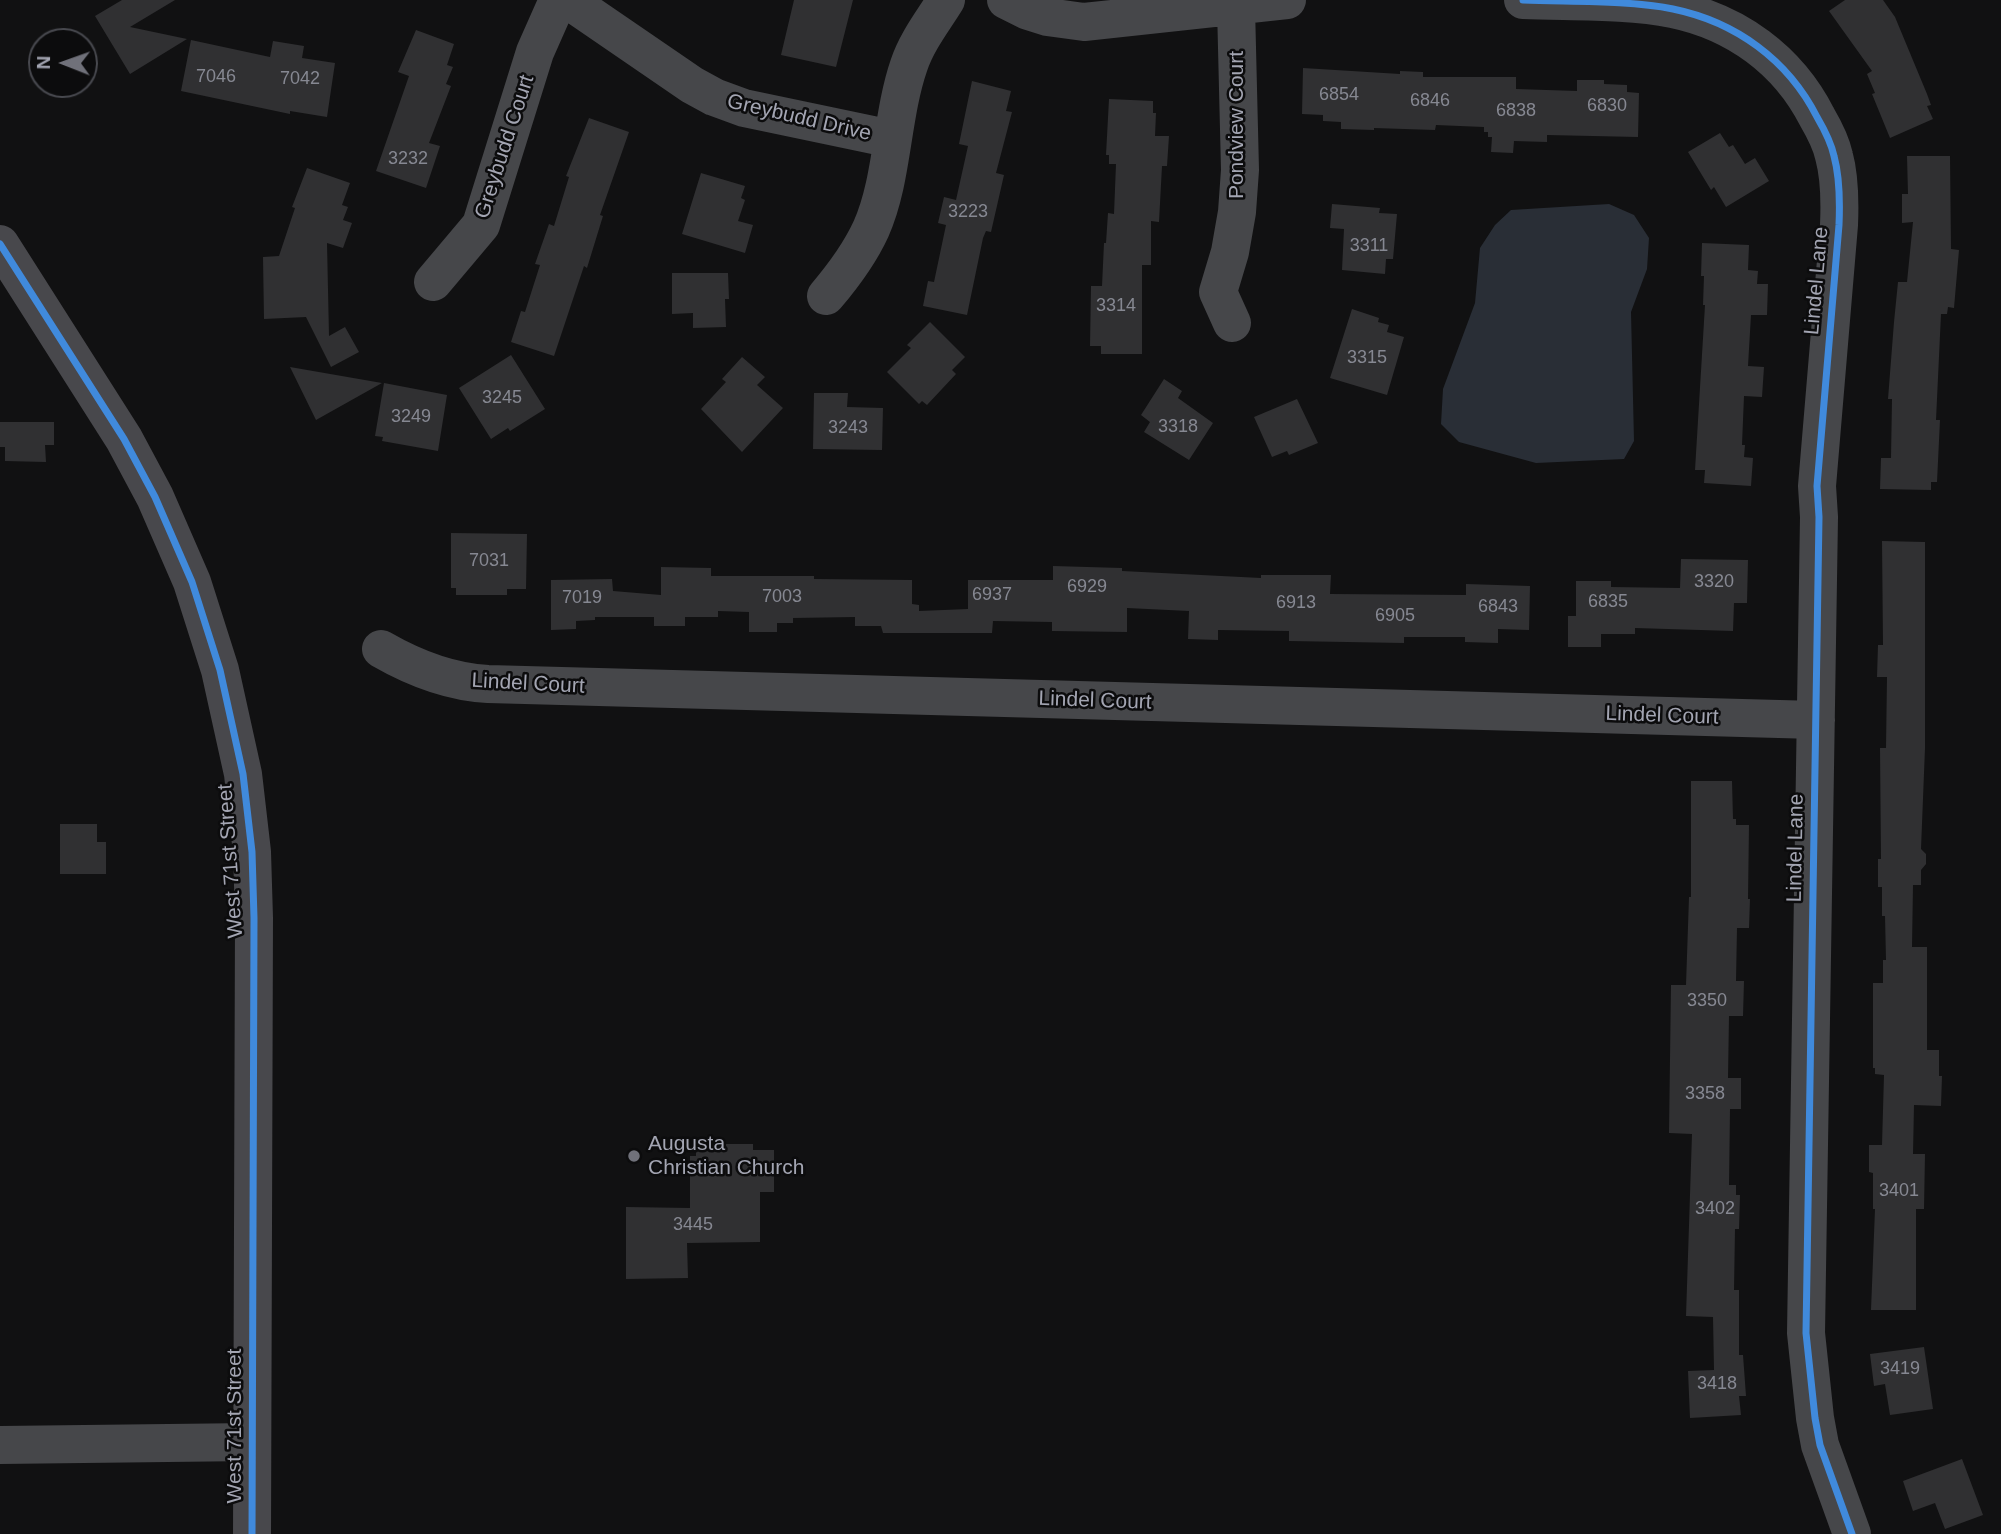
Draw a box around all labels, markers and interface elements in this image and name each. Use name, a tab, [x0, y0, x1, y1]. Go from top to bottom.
north arrow	[28, 28, 98, 98]
street label: Pondview Court	[1224, 51, 1250, 199]
text: N	[33, 56, 54, 70]
house number: 7046	[196, 66, 236, 88]
house number: 7042	[280, 68, 320, 90]
street label: Greybudd Court	[470, 72, 540, 222]
house number: 6854	[1319, 84, 1359, 106]
street label: Greybudd Drive	[725, 89, 873, 147]
house number: 6846	[1410, 90, 1450, 112]
house number: 6830	[1587, 95, 1627, 117]
house number: 6838	[1496, 100, 1536, 122]
house number: 3232	[388, 148, 428, 170]
house number: 3223	[948, 201, 988, 223]
street label: Lindel Lane	[1800, 226, 1834, 336]
house number: 3311	[1350, 235, 1388, 257]
house number: 3314	[1096, 295, 1136, 317]
house number: 3315	[1347, 347, 1387, 369]
house number: 3245	[482, 387, 522, 409]
house number: 3249	[391, 406, 431, 428]
house number: 3318	[1158, 416, 1198, 438]
house number: 3243	[828, 417, 868, 439]
house number: 7031	[469, 550, 509, 572]
house number: 3320	[1694, 571, 1734, 593]
house number: 6929	[1067, 576, 1107, 598]
house number: 6937	[972, 584, 1012, 606]
house number: 7003	[762, 586, 802, 608]
house number: 7019	[562, 587, 602, 609]
house number: 6835	[1588, 591, 1628, 613]
house number: 6913	[1276, 592, 1316, 614]
house number: 6843	[1478, 596, 1518, 618]
house number: 6905	[1375, 605, 1415, 627]
street label: Lindel Court	[471, 668, 585, 700]
street label: Lindel Court	[1038, 686, 1152, 716]
street label: Lindel Court	[1605, 701, 1719, 731]
street label: West 71st Street	[213, 783, 249, 939]
street label: Lindel Lane	[1782, 793, 1810, 903]
house number: 3350	[1687, 990, 1727, 1012]
house number: 3358	[1685, 1083, 1725, 1105]
place label: Augusta Christian Church	[648, 1131, 804, 1181]
marker: Augusta Christian Church	[626, 1148, 642, 1164]
house number: 3401	[1879, 1180, 1919, 1202]
house number: 3402	[1695, 1198, 1735, 1220]
house number: 3445	[673, 1214, 713, 1236]
street label: West 71st Street	[222, 1349, 248, 1503]
house number: 3419	[1880, 1358, 1920, 1380]
house number: 3418	[1697, 1373, 1737, 1395]

